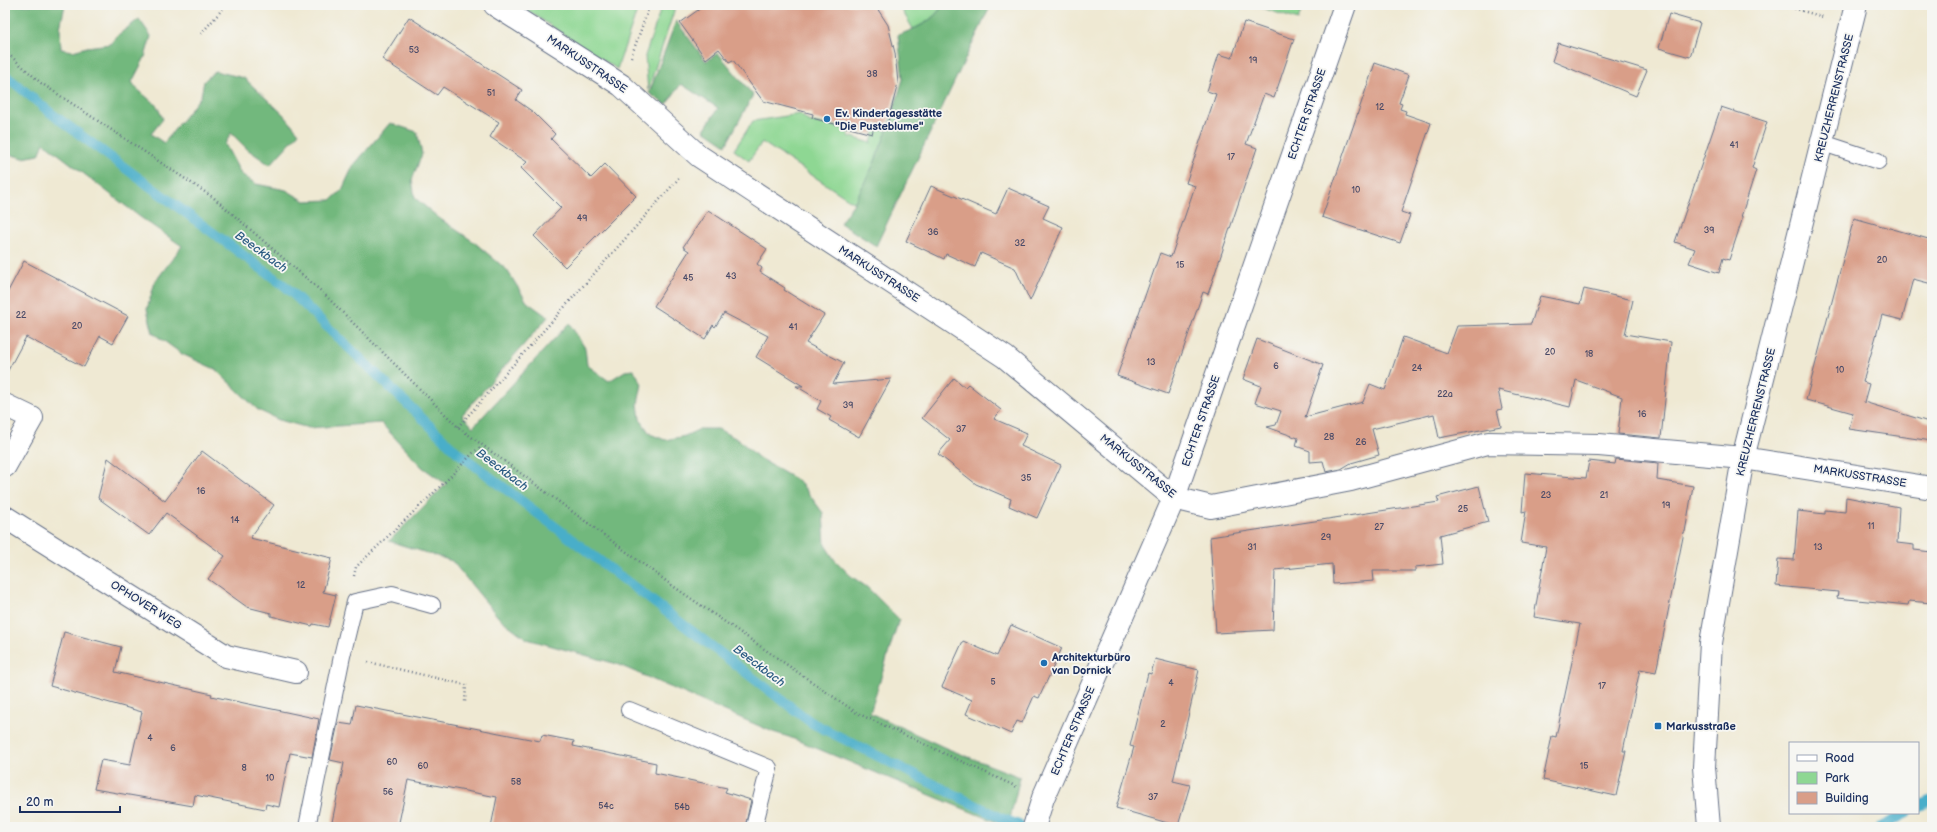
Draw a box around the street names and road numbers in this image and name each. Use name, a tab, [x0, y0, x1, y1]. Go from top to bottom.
street label: MARKUSSTRASSE	[544, 32, 630, 96]
street label: KREUZHERRENSTRASSE	[1812, 33, 1856, 163]
street label: ECHTER STRASSE	[1285, 67, 1329, 161]
street label: MARKUSSTRASSE	[836, 243, 922, 305]
street label: KREUZHERRENSTRASSE	[1734, 347, 1778, 477]
street label: ECHTER STRASSE	[1179, 374, 1223, 468]
street label: MARKUSSTRASSE	[1097, 431, 1179, 501]
street label: MARKUSSTRASSE	[1813, 462, 1907, 490]
street label: OPHOVER WEG	[108, 578, 184, 632]
street label: ECHTER STRASSE	[1048, 684, 1098, 778]

